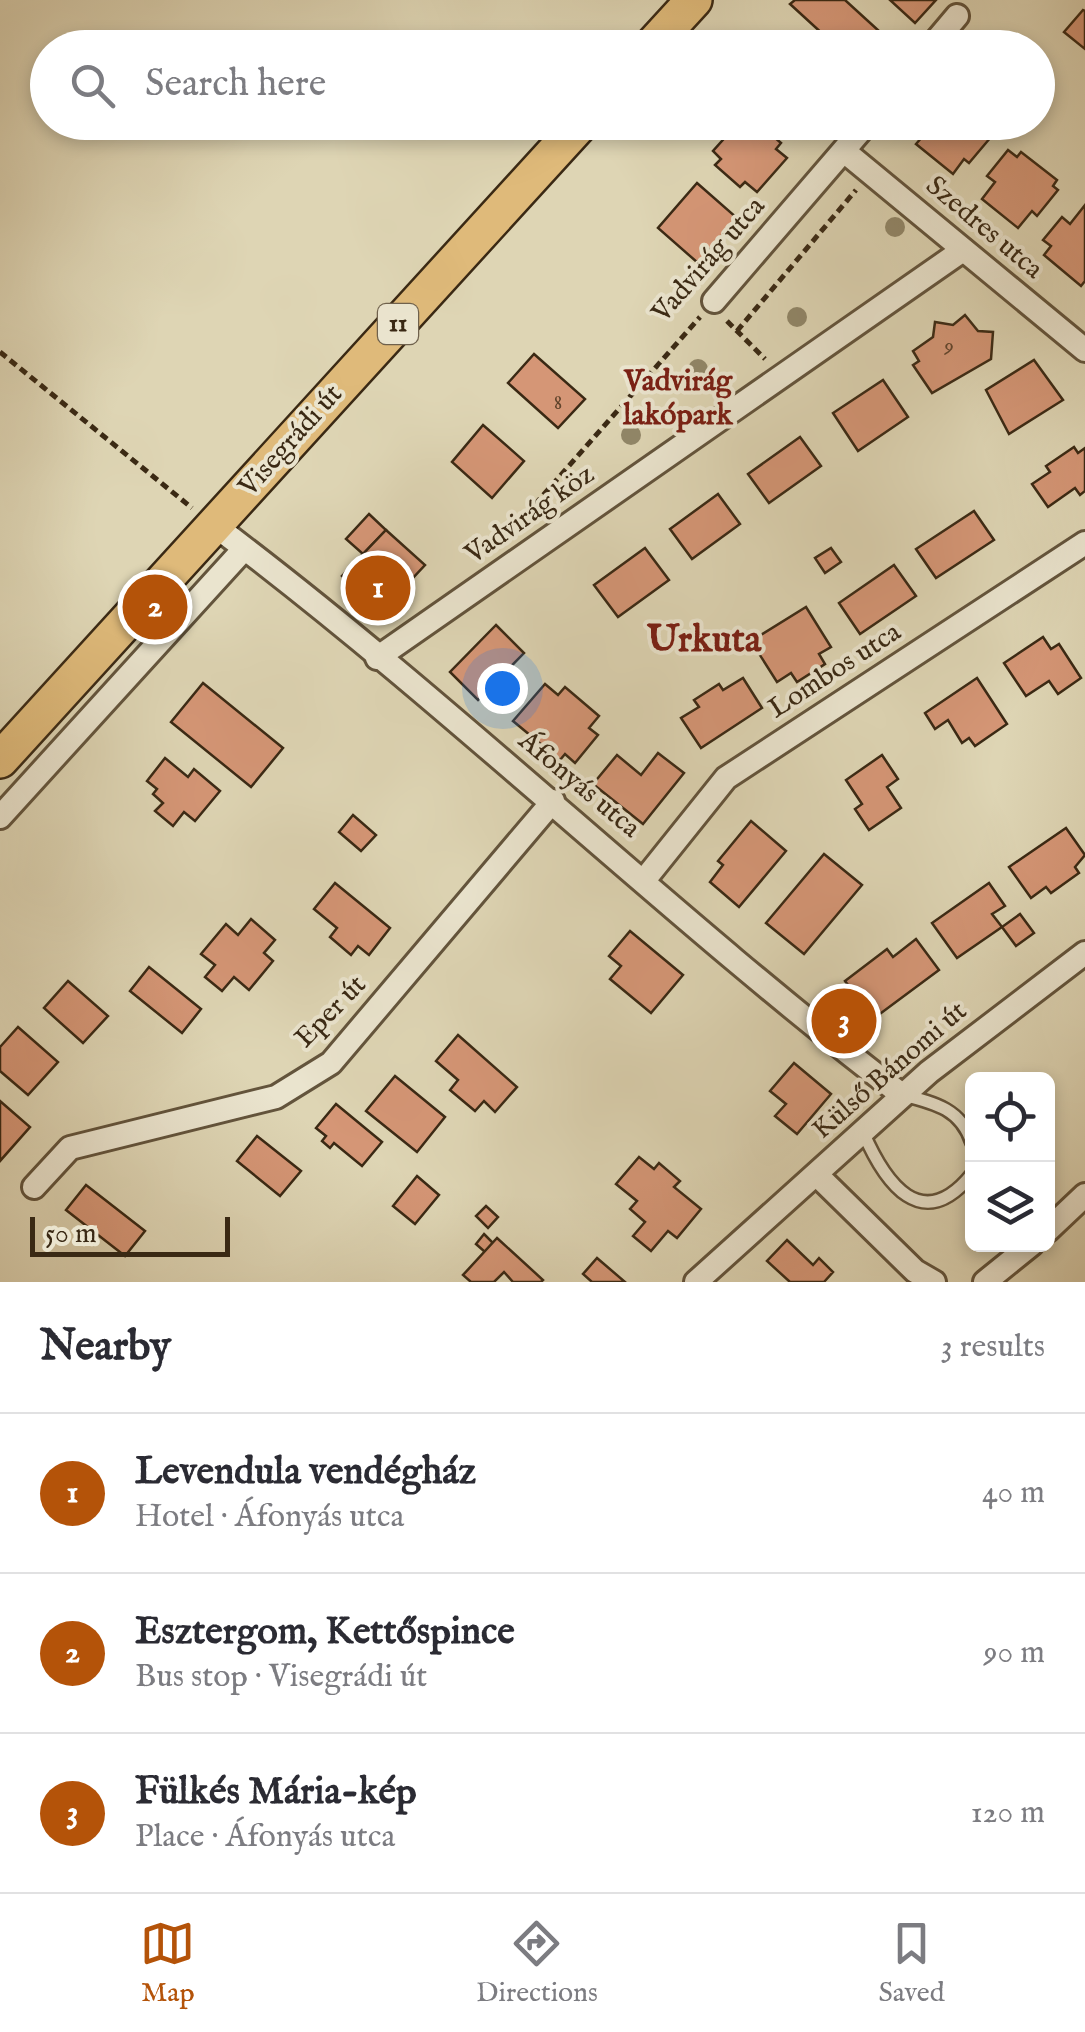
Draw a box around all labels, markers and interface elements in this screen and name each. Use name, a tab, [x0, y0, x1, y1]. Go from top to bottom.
search box	[30, 30, 1055, 140]
icon: search	[65, 58, 120, 113]
text: Search here	[145, 61, 326, 109]
street label: Szedres utca	[918, 169, 1050, 288]
street label: Vadvirág utca	[644, 189, 774, 331]
road number: 11	[378, 304, 418, 344]
house number: 9	[943, 332, 954, 360]
district label: Vadvirág lakópark	[622, 363, 734, 435]
street label: Visegrádi út	[231, 377, 351, 505]
house number: 8	[554, 389, 562, 417]
street label: Vadvirág köz	[458, 458, 601, 573]
pin: 1	[346, 550, 410, 626]
pin: 2	[122, 570, 188, 644]
street label: Lombos utca	[762, 615, 909, 727]
district label: Urkuta	[647, 617, 762, 665]
your location	[477, 663, 528, 714]
street label: Áfonyás utca	[510, 722, 648, 847]
street label: Eper út	[288, 968, 374, 1056]
pin: 3	[812, 984, 876, 1058]
street label: Külső Bánomi út	[806, 994, 975, 1148]
map controls	[965, 1072, 1055, 1252]
button: locate	[965, 1072, 1055, 1162]
button: layers	[965, 1162, 1055, 1252]
scale bar	[30, 1212, 230, 1256]
text: 50 m	[45, 1217, 97, 1252]
text: Nearby	[40, 1321, 171, 1374]
text: 3 results	[941, 1327, 1045, 1368]
text: Levendula vendégház	[135, 1449, 476, 1497]
text: 1	[67, 1473, 78, 1514]
text: 40 m	[982, 1473, 1045, 1514]
text: Hotel · Áfonyás utca	[135, 1497, 404, 1538]
text: Esztergom, Kettőspince	[135, 1609, 515, 1657]
text: 2	[65, 1633, 80, 1674]
text: 90 m	[984, 1633, 1045, 1674]
text: Bus stop · Visegrádi út	[135, 1657, 427, 1698]
text: Fülkés Mária-kép	[135, 1769, 417, 1817]
text: 3	[67, 1793, 78, 1834]
text: 120 m	[971, 1793, 1045, 1834]
text: Place · Áfonyás utca	[135, 1817, 395, 1858]
tab: Map	[140, 1916, 195, 2011]
tab: Directions	[476, 1916, 598, 2011]
tab: Saved	[878, 1916, 945, 2011]

